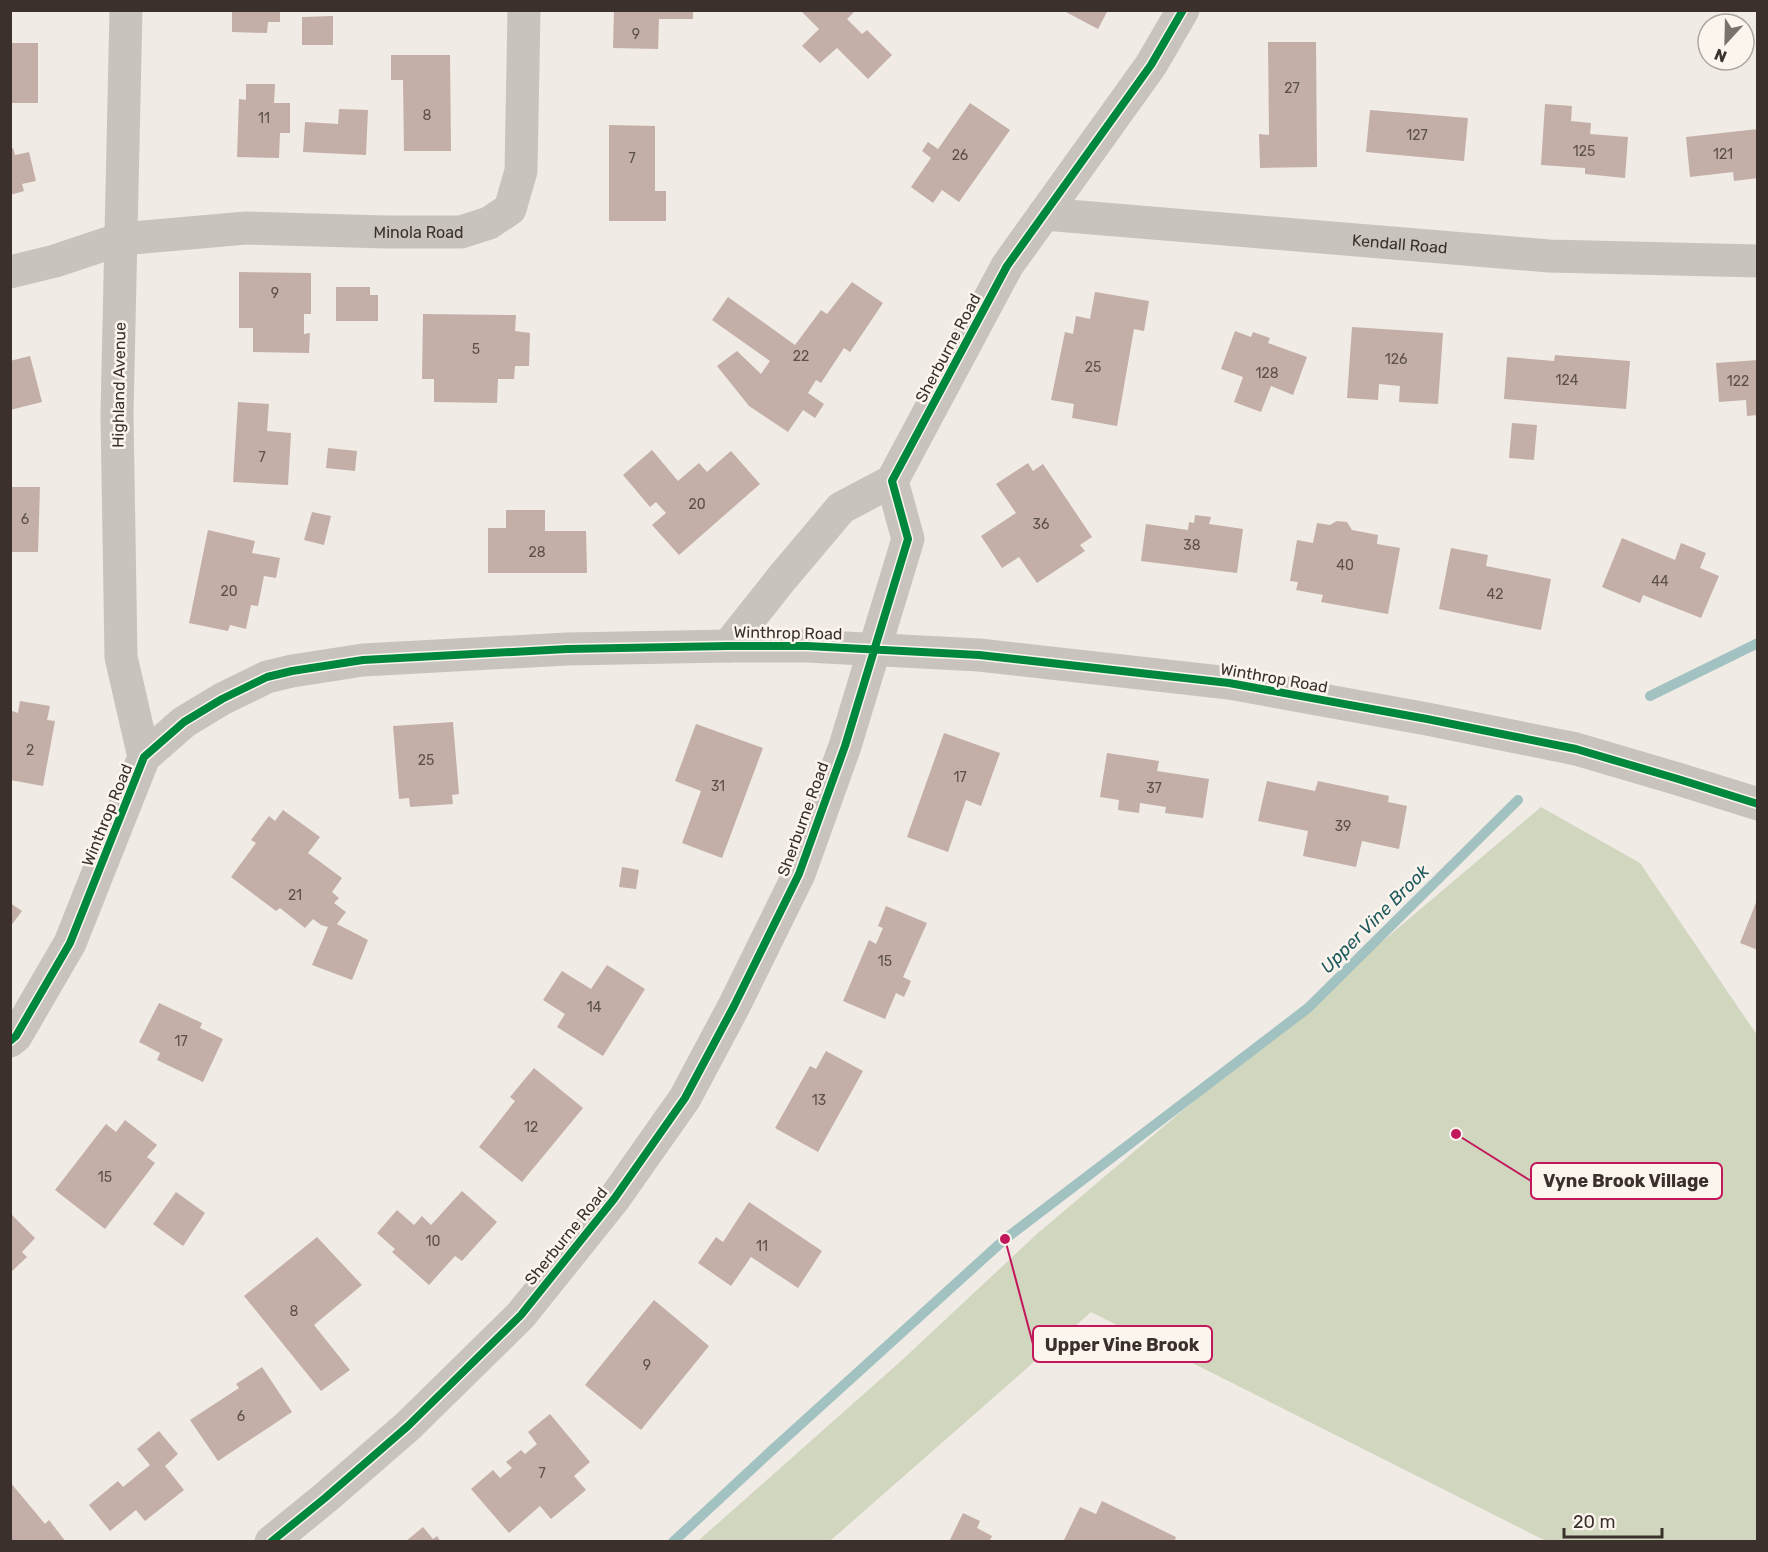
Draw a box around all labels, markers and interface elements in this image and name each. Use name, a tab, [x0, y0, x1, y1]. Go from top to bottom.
north arrow	[1696, 12, 1756, 72]
house number: 9	[632, 26, 640, 43]
text: N	[1712, 44, 1729, 66]
house number: 27	[1284, 80, 1300, 97]
house number: 8	[423, 107, 432, 124]
house number: 11	[258, 110, 270, 127]
house number: 127	[1406, 127, 1428, 144]
house number: 125	[1573, 143, 1595, 160]
house number: 121	[1713, 146, 1733, 163]
house number: 26	[952, 147, 968, 164]
house number: 7	[628, 150, 636, 167]
street label: Minola Road	[373, 222, 464, 242]
street label: Kendall Road	[1351, 230, 1448, 257]
house number: 9	[271, 285, 279, 302]
street label: Sherburne Road	[911, 290, 985, 406]
street label: Highland Avenue	[108, 322, 130, 448]
house number: 5	[472, 341, 480, 358]
house number: 22	[793, 348, 809, 365]
house number: 126	[1385, 351, 1407, 368]
house number: 25	[1085, 359, 1101, 376]
house number: 128	[1255, 365, 1279, 382]
house number: 124	[1556, 372, 1579, 389]
house number: 122	[1727, 373, 1749, 390]
house number: 7	[258, 449, 266, 466]
house number: 20	[688, 496, 706, 513]
house number: 6	[21, 511, 29, 528]
house number: 36	[1033, 516, 1049, 533]
house number: 38	[1183, 537, 1201, 554]
house number: 28	[528, 544, 546, 561]
house number: 40	[1336, 557, 1354, 574]
house number: 44	[1651, 573, 1669, 590]
house number: 20	[220, 583, 238, 600]
house number: 42	[1487, 586, 1503, 603]
street label: Winthrop Road	[733, 623, 843, 643]
street label: Winthrop Road	[1219, 659, 1329, 697]
house number: 2	[26, 742, 34, 759]
house number: 25	[418, 752, 434, 769]
street label: Sherburne Road	[773, 759, 833, 879]
street label: Winthrop Road	[78, 761, 136, 869]
house number: 17	[953, 769, 967, 786]
house number: 31	[711, 778, 725, 795]
house number: 37	[1146, 780, 1162, 797]
house number: 39	[1335, 818, 1351, 835]
water label: Upper Vine Brook	[1316, 860, 1434, 978]
house number: 21	[288, 887, 302, 904]
house number: 15	[878, 953, 892, 970]
house number: 14	[587, 999, 602, 1016]
house number: 17	[174, 1033, 188, 1050]
house number: 13	[812, 1092, 826, 1109]
house number: 12	[524, 1119, 538, 1136]
callout: Vyne Brook Village	[1531, 1163, 1722, 1199]
house number: 15	[98, 1169, 112, 1186]
text: Vyne Brook Village	[1543, 1170, 1709, 1192]
street label: Sherburne Road	[521, 1183, 611, 1289]
house number: 10	[426, 1233, 441, 1250]
house number: 11	[756, 1238, 768, 1255]
house number: 8	[290, 1303, 299, 1320]
callout: Upper Vine Brook	[1033, 1326, 1212, 1362]
text: Upper Vine Brook	[1045, 1334, 1200, 1356]
house number: 9	[643, 1357, 651, 1374]
house number: 6	[237, 1408, 245, 1425]
house number: 7	[538, 1465, 546, 1482]
scale bar	[1564, 1501, 1662, 1539]
text: 20 m	[1573, 1511, 1615, 1533]

